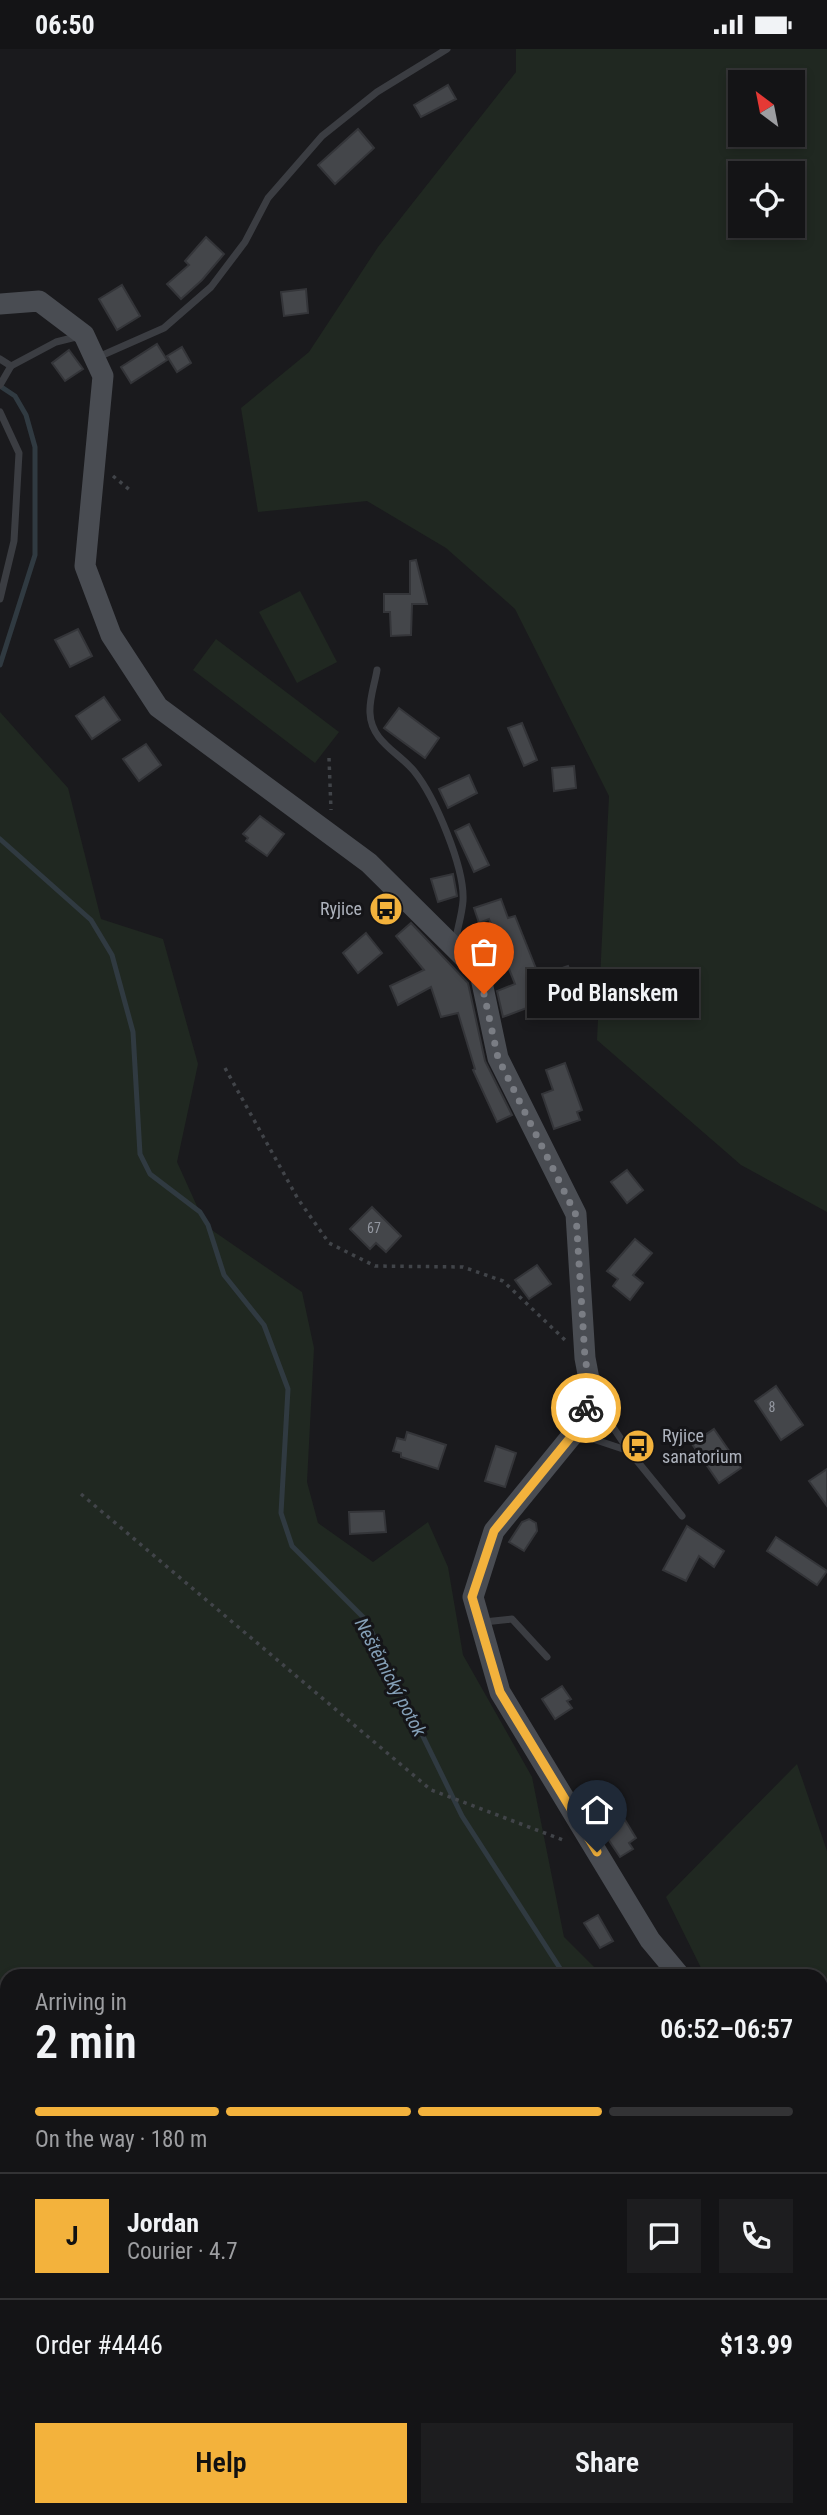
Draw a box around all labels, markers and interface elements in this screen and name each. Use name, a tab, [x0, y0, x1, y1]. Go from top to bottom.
text: 06:50	[35, 10, 95, 40]
north arrow	[728, 70, 805, 147]
map controls	[728, 70, 805, 238]
button: locate	[728, 161, 805, 238]
bus stop icon: Ryjice	[367, 890, 405, 928]
place label: Ryjice	[320, 898, 362, 919]
pin	[454, 922, 514, 994]
icon: bag	[465, 933, 503, 971]
callout: Pod Blanskem	[526, 969, 698, 1019]
text: Pod Blanskem	[548, 980, 678, 1007]
house number: 67	[367, 1220, 381, 1236]
courier	[551, 1373, 621, 1443]
icon: bike	[567, 1389, 605, 1427]
house number: 8	[769, 1399, 776, 1415]
place label: Ryjice sanatorium	[662, 1425, 742, 1467]
bus stop icon: Ryjice sanatorium	[619, 1427, 657, 1465]
water label: Neštěmický potok	[350, 1614, 432, 1741]
pin	[567, 1780, 627, 1852]
icon: home	[578, 1791, 616, 1829]
text: Arriving in	[35, 1989, 127, 2016]
text: 06:52–06:57	[660, 2014, 793, 2044]
text: 2 min	[35, 2015, 137, 2069]
text: On the way · 180 m	[35, 2126, 207, 2153]
button: chat	[627, 2199, 701, 2273]
button: phone	[719, 2199, 793, 2273]
text: Jordan	[127, 2208, 199, 2238]
text: J	[66, 2221, 78, 2251]
text: Courier · 4.7	[127, 2238, 238, 2265]
text: Order #4446	[35, 2330, 163, 2360]
text: $13.99	[720, 2330, 793, 2360]
button: Help	[35, 2423, 407, 2503]
button: Share	[421, 2423, 793, 2503]

